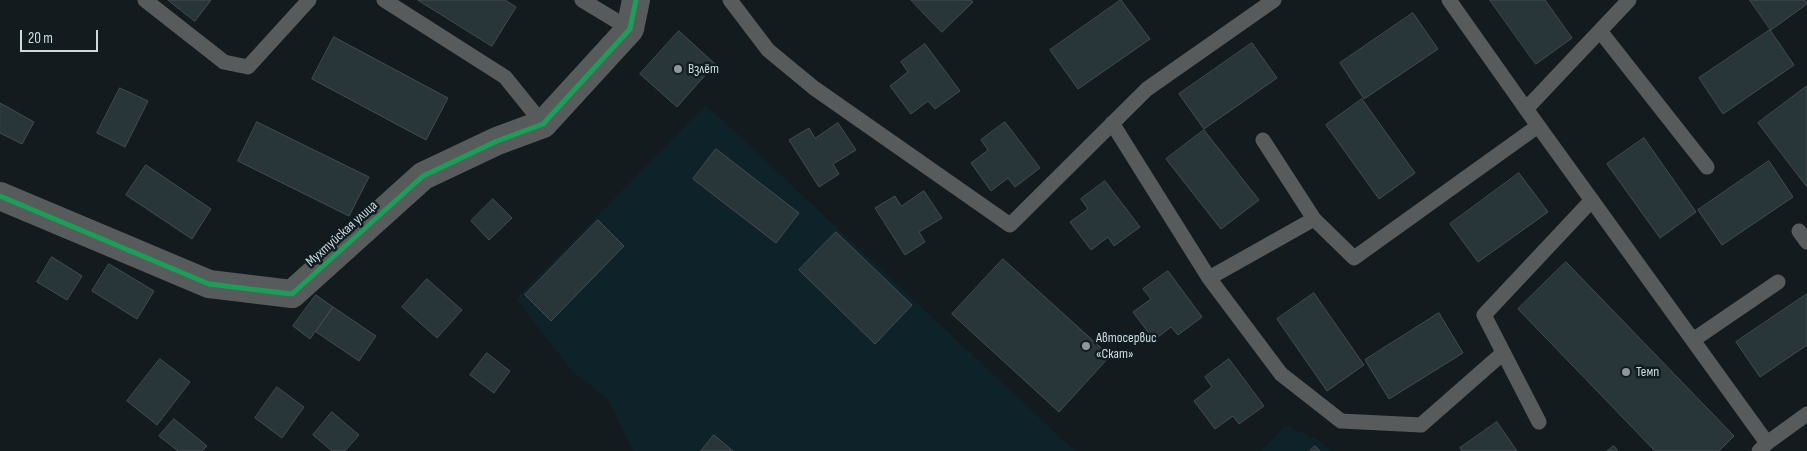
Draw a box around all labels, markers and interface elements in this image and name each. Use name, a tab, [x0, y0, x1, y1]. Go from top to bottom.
scale bar	[22, 20, 100, 52]
text: 20 m	[28, 29, 53, 48]
place label: Взлёт	[688, 61, 719, 77]
marker: Взлёт	[672, 63, 684, 75]
street label: Мухтуйская улица	[303, 197, 381, 271]
place label: Автосервис «Скат»	[1096, 330, 1157, 362]
marker: Автосервис «Скат»	[1080, 340, 1092, 352]
place label: Темп	[1636, 364, 1659, 380]
marker: Темп	[1620, 366, 1632, 378]

